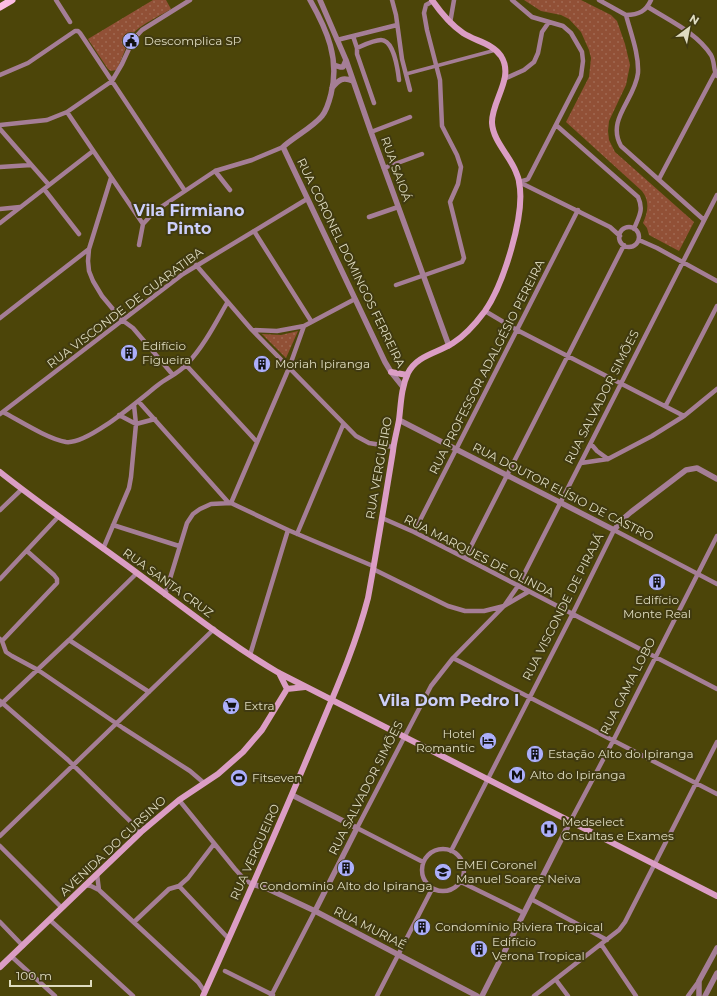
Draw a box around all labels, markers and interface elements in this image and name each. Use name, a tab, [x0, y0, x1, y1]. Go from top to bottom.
north arrow	[669, 8, 709, 48]
text: N	[687, 11, 702, 28]
public building icon: Descomplica SP	[121, 31, 141, 51]
place label: Descomplica SP	[144, 33, 242, 48]
street label: RUA SAIOÁ	[378, 134, 415, 204]
street label: RUA CORONEL DOMINGOS FERREIRA	[294, 156, 409, 370]
district label: Vila Firmiano Pinto	[133, 201, 244, 238]
street label: RUA VISCONDE DE GUARATIBA	[44, 244, 206, 371]
street label: RUA PROFESSOR ADALGÉSIO PEREIRA	[426, 257, 548, 477]
street label: RUA SALVADOR SIMÕES	[561, 327, 642, 466]
place label: Edifício Figueira	[142, 338, 191, 367]
building icon: Edifício Figueira	[119, 343, 139, 363]
building icon: Moriah Ipiranga	[252, 354, 272, 374]
place label: Moriah Ipiranga	[275, 356, 370, 371]
street label: RUA VERGUEIRO	[362, 415, 395, 520]
street label: RUA DOUTOR ELÍSIO DE CASTRO	[470, 439, 656, 544]
street label: RUA MARQUES DE OLINDA	[402, 511, 557, 600]
street label: RUA VISCONDE DE PIRAJÁ	[519, 530, 606, 683]
street label: RUA SANTA CRUZ	[120, 545, 217, 621]
building icon: Edifício Monte Real	[647, 572, 667, 592]
place label: Edifício Monte Real	[623, 592, 691, 621]
street label: RUA GAMA LOBO	[597, 635, 659, 737]
district label: Vila Dom Pedro I	[378, 691, 519, 710]
supermarket icon: Extra	[221, 696, 241, 716]
place label: Extra	[244, 698, 275, 713]
street label: RUA SALVADOR SIMÕES	[325, 718, 406, 857]
place label: Hotel Romantic	[416, 726, 475, 755]
hotel icon: Hotel Romantic	[478, 731, 498, 751]
building icon: Estação Alto do Ipiranga	[525, 744, 545, 764]
place label: Estação Alto do Ipiranga	[548, 746, 694, 761]
metro station icon: Alto do Ipiranga	[507, 765, 527, 785]
place label: Alto do Ipiranga	[530, 767, 626, 782]
sports icon: Fitseven	[229, 768, 249, 788]
place label: Fitseven	[252, 770, 302, 785]
street label: AVENIDA DO CURSINO	[56, 792, 169, 899]
street label: RUA VERGUEIRO	[227, 801, 283, 902]
place label: Medselect Cnsultas e Exames	[562, 814, 674, 843]
hospital icon: Medselect Cnsultas e Exames	[539, 819, 559, 839]
place label: EMEI Coronel Manuel Soares Neiva	[456, 857, 581, 886]
building icon: Condomínio Alto do Ipiranga	[336, 858, 356, 878]
school or university icon: EMEI Coronel Manuel Soares Neiva	[433, 862, 453, 882]
place label: Condomínio Alto do Ipiranga	[259, 878, 433, 893]
street label: RUA MURIAÉ	[331, 903, 409, 952]
building icon: Condomínio Riviera Tropical	[412, 917, 432, 937]
place label: Condomínio Riviera Tropical	[435, 919, 603, 934]
place label: Edifício Verona Tropical	[492, 934, 585, 963]
building icon: Edifício Verona Tropical	[469, 939, 489, 959]
scale bar	[10, 962, 91, 988]
text: 100 m	[16, 968, 52, 983]

